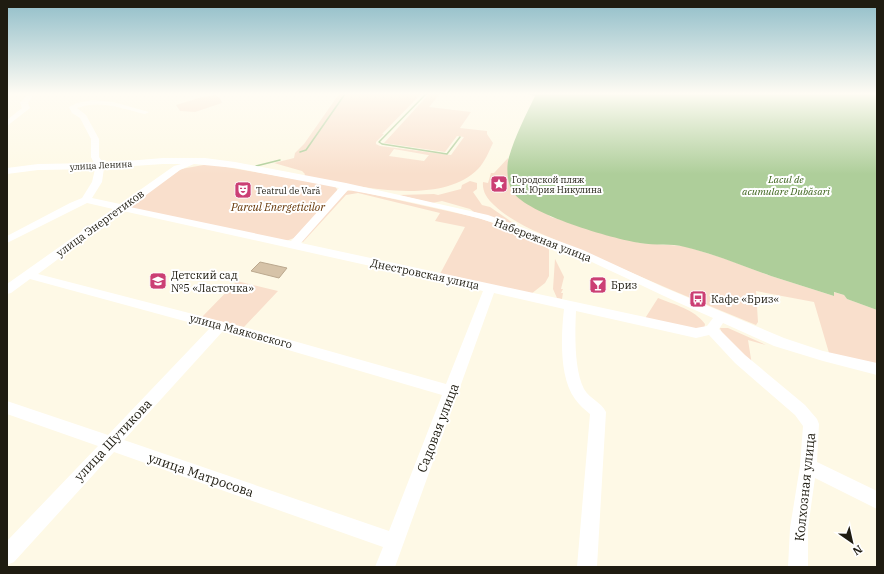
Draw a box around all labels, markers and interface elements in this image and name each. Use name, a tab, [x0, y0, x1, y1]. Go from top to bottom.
street label: улица Ленина	[70, 158, 133, 172]
water label: Lacul de acumulare Dubăsari	[742, 173, 830, 198]
place icon: Городской пляж им. Юрия Никулина	[489, 174, 509, 194]
place label: Городской пляж им. Юрия Никулина	[512, 174, 602, 195]
theatre icon: Teatrul de Vară	[233, 180, 253, 200]
place label: Teatrul de Vară	[256, 185, 321, 196]
street label: улица Энергетиков	[53, 186, 147, 260]
park label: Parcul Energeticilor	[230, 200, 326, 214]
street label: Набережная улица	[492, 215, 594, 265]
street label: Днестровская улица	[369, 256, 481, 292]
place label: Детский сад №5 «Ласточка»	[171, 268, 254, 295]
school or university icon: Детский сад №5 «Ласточка»	[148, 271, 168, 291]
bar icon: Бриз	[588, 275, 608, 295]
place label: Бриз	[611, 278, 637, 292]
bus stop icon: Кафе «Бриз«	[688, 289, 708, 309]
place label: Кафе «Бриз«	[711, 292, 779, 306]
street label: улица Маяковского	[188, 311, 294, 351]
street label: Садовая улица	[413, 381, 463, 475]
street label: улица Шутикова	[71, 395, 155, 485]
street label: Колхозная улица	[791, 432, 819, 542]
street label: улица Матросова	[146, 449, 256, 501]
north arrow	[832, 522, 872, 562]
text: N	[850, 542, 865, 559]

